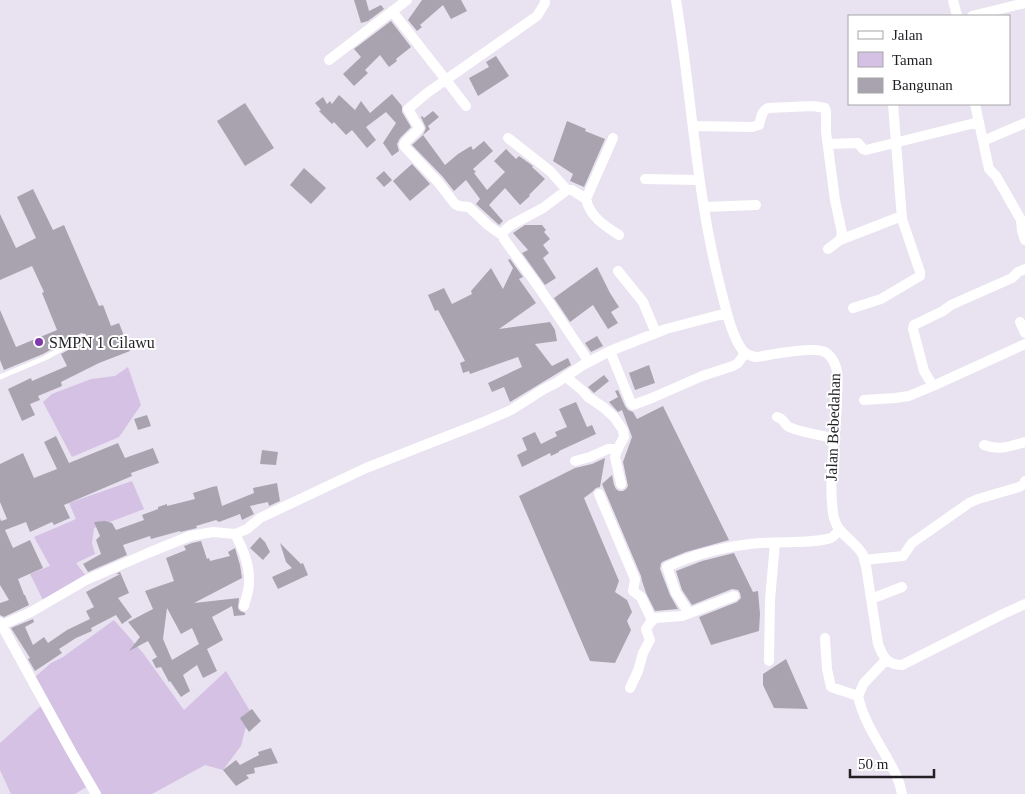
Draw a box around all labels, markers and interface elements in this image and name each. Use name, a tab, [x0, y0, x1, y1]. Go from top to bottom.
legend	[848, 15, 1010, 105]
text: Jalan	[892, 27, 923, 43]
text: Taman	[892, 52, 933, 68]
text: Bangunan	[892, 77, 953, 93]
place label: SMPN 1 Cilawu	[49, 334, 155, 351]
marker: SMPN 1 Cilawu	[33, 336, 45, 348]
street label: Jalan Bebedahan	[823, 373, 843, 481]
scale bar	[850, 746, 934, 778]
text: 50 m	[858, 756, 889, 772]

